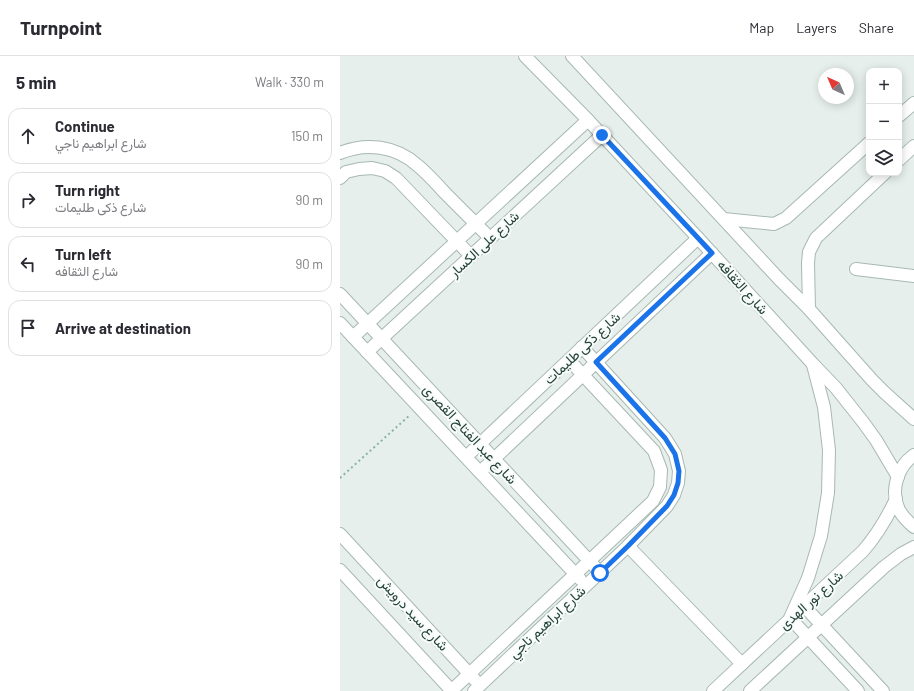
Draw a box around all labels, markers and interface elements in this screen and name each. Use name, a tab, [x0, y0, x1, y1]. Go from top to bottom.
text: Turnpoint	[20, 16, 102, 39]
text: Map	[749, 19, 774, 36]
text: Layers	[796, 19, 837, 36]
text: Share	[859, 19, 894, 36]
north arrow	[818, 68, 854, 104]
map controls	[866, 68, 902, 176]
button: +	[866, 68, 902, 104]
text: 5 min	[16, 72, 56, 92]
text: Walk · 330 m	[255, 74, 324, 90]
button: −	[866, 104, 902, 140]
text: Continue	[55, 117, 115, 135]
icon: ahead	[17, 125, 39, 147]
route end	[593, 126, 611, 144]
text: 150 m	[291, 128, 323, 144]
text: شارع ابراهيم ناجي	[55, 135, 147, 151]
button: layers	[866, 140, 902, 176]
text: Turn right	[55, 181, 120, 199]
icon: right	[17, 189, 39, 211]
text: 90 m	[296, 192, 323, 208]
text: شارع ذكى طليمات	[55, 199, 146, 215]
street label: شارع على الكسار	[444, 207, 524, 283]
text: Turn left	[55, 245, 111, 263]
icon: left	[17, 253, 39, 275]
text: 90 m	[296, 256, 323, 272]
street label: شارع الثقافه	[712, 256, 772, 320]
text: شارع الثقافه	[55, 263, 118, 279]
street label: شارع ذكى طليمات	[540, 308, 625, 390]
icon: arrive	[17, 317, 39, 339]
text: Arrive at destination	[55, 319, 191, 337]
street label: شارع عبد الفتاح القصرى	[417, 380, 521, 489]
route start	[591, 564, 609, 582]
street label: شارع نور الهدى	[775, 566, 848, 635]
street label: شارع سيد درويش	[372, 572, 452, 656]
street label: شارع ابراهيم ناجي	[505, 582, 591, 664]

